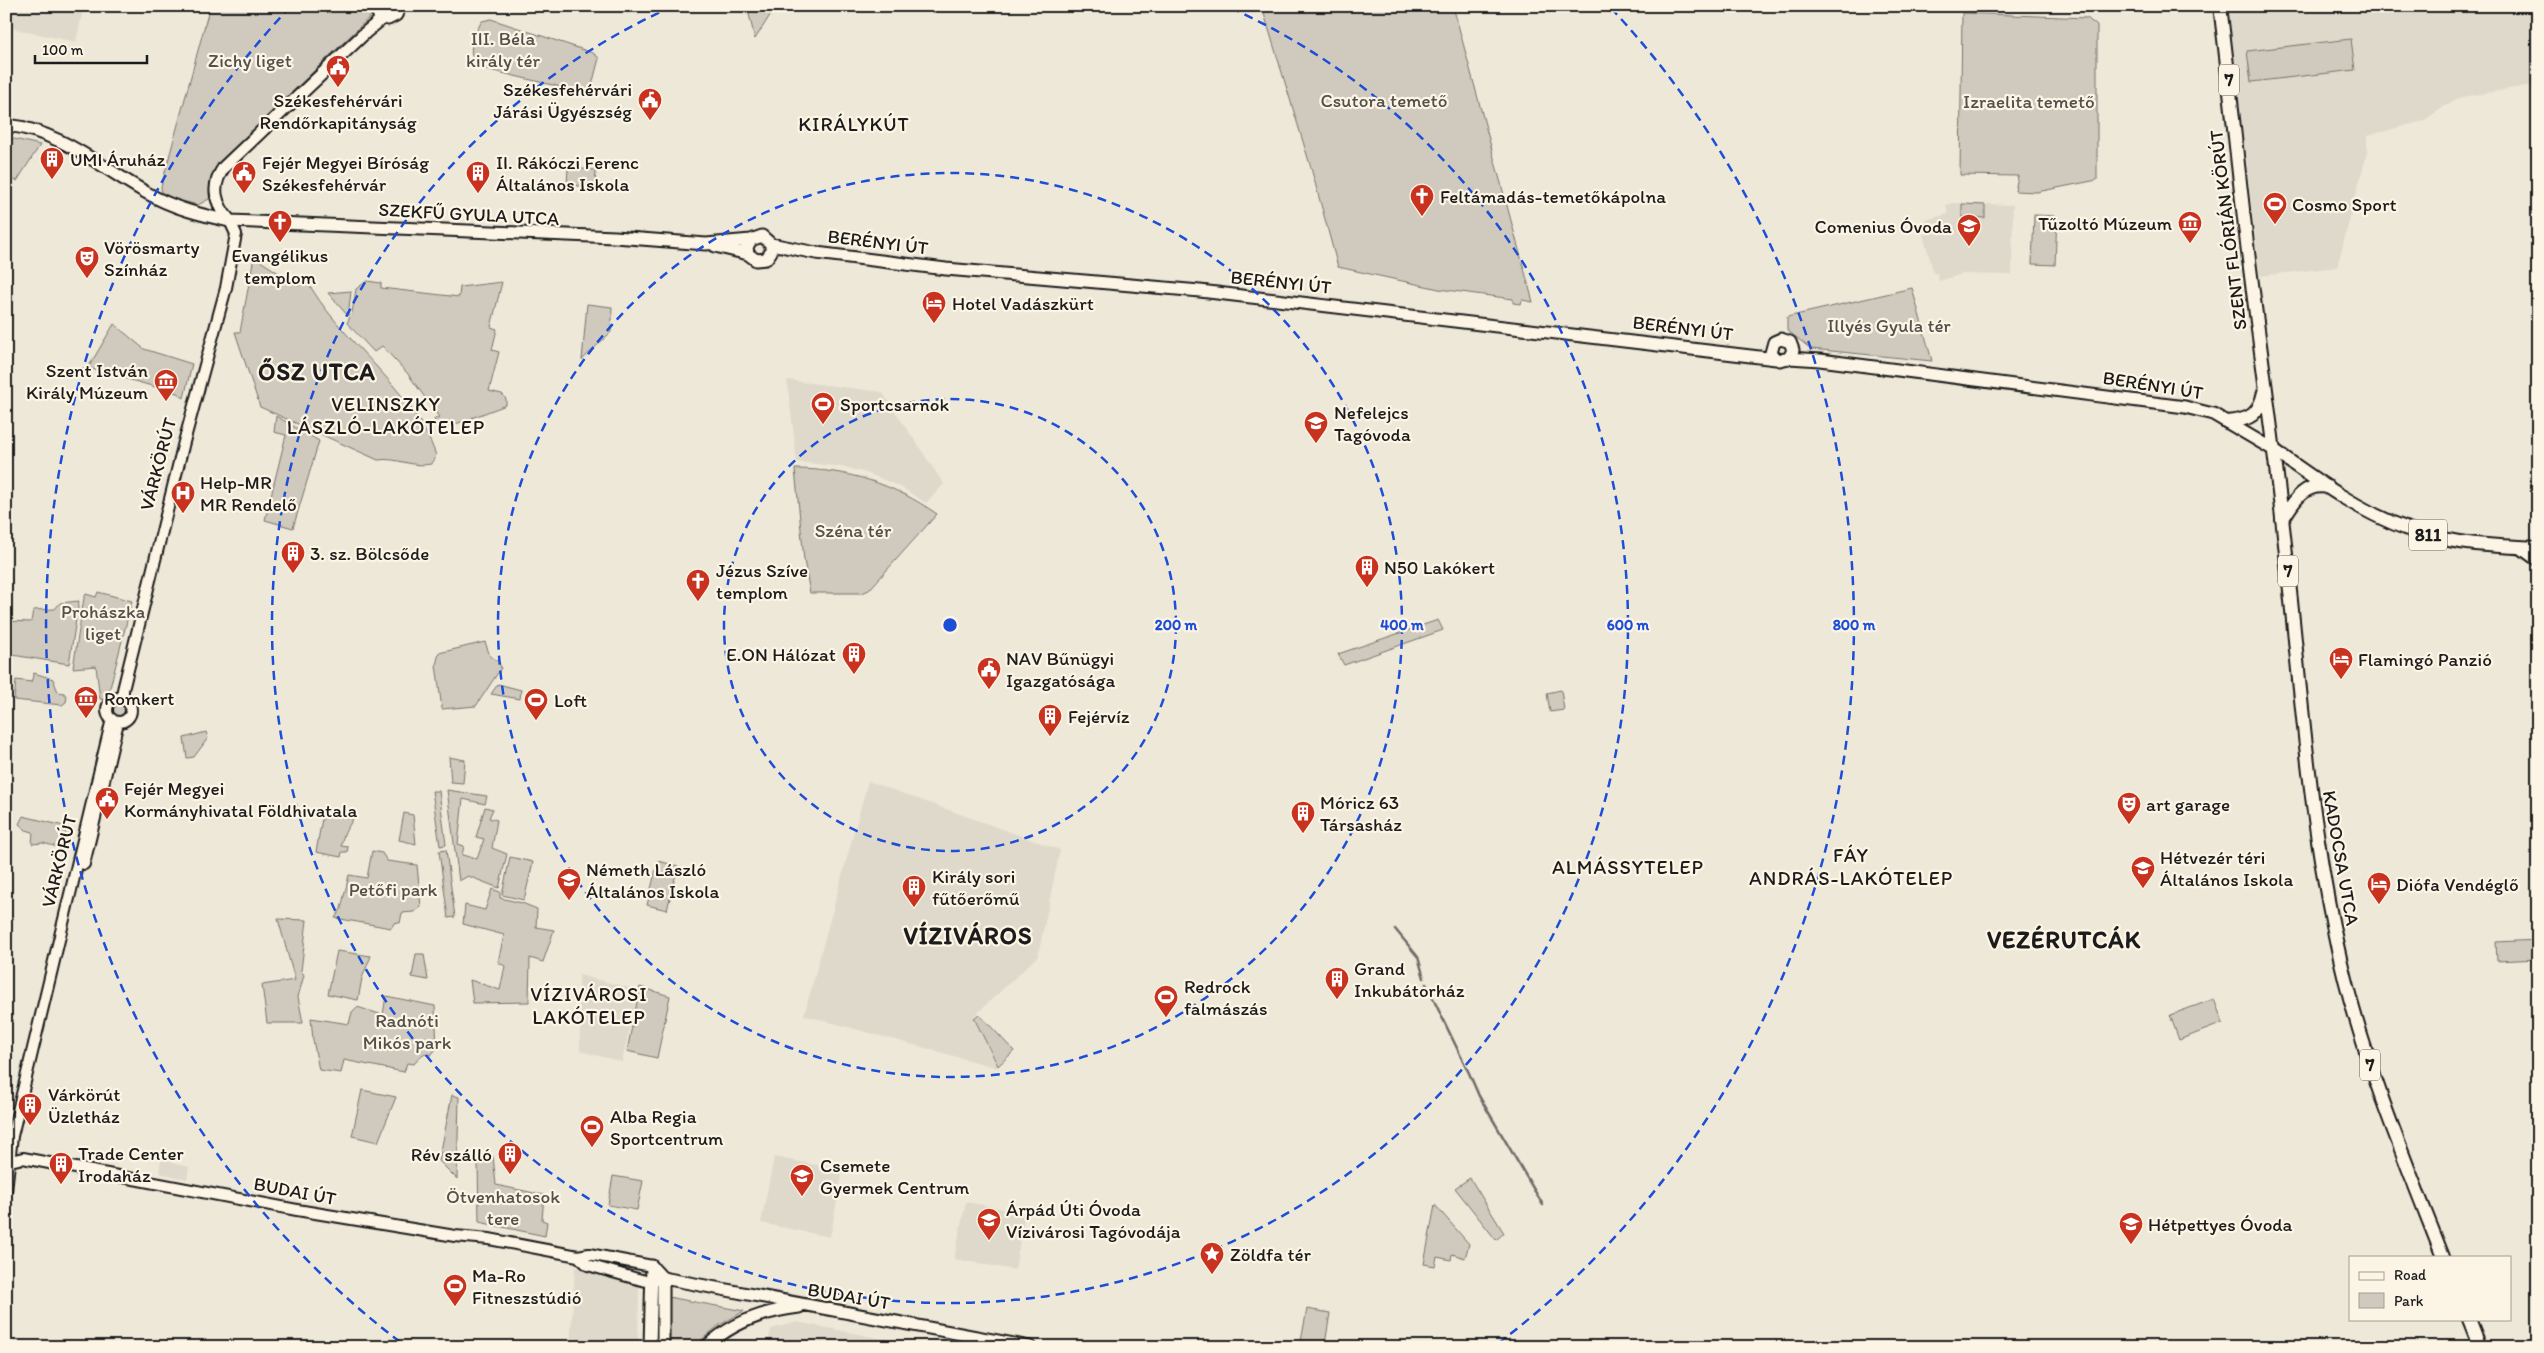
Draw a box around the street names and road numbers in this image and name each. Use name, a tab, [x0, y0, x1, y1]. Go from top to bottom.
road number: 7	[2219, 64, 2239, 96]
street label: SZENT FLÓRIÁN KÖRÚT	[2204, 128, 2252, 331]
street label: SZEKFŰ GYULA UTCA	[378, 198, 560, 230]
street label: BERÉNYI ÚT	[826, 224, 930, 260]
street label: BERÉNYI ÚT	[1230, 265, 1333, 299]
street label: BERÉNYI ÚT	[1631, 310, 1735, 346]
street label: BERÉNYI ÚT	[2101, 366, 2205, 404]
street label: VÁRKÖRÚT	[135, 415, 182, 513]
road number: 811	[2409, 520, 2447, 550]
road number: 7	[2278, 556, 2298, 586]
street label: KADOCSA UTCA	[2318, 789, 2364, 927]
street label: VÁRKÖRÚT	[36, 812, 82, 910]
road number: 7	[2360, 1050, 2380, 1080]
street label: BUDAI ÚT	[252, 1172, 339, 1210]
street label: BUDAI ÚT	[806, 1277, 893, 1315]

